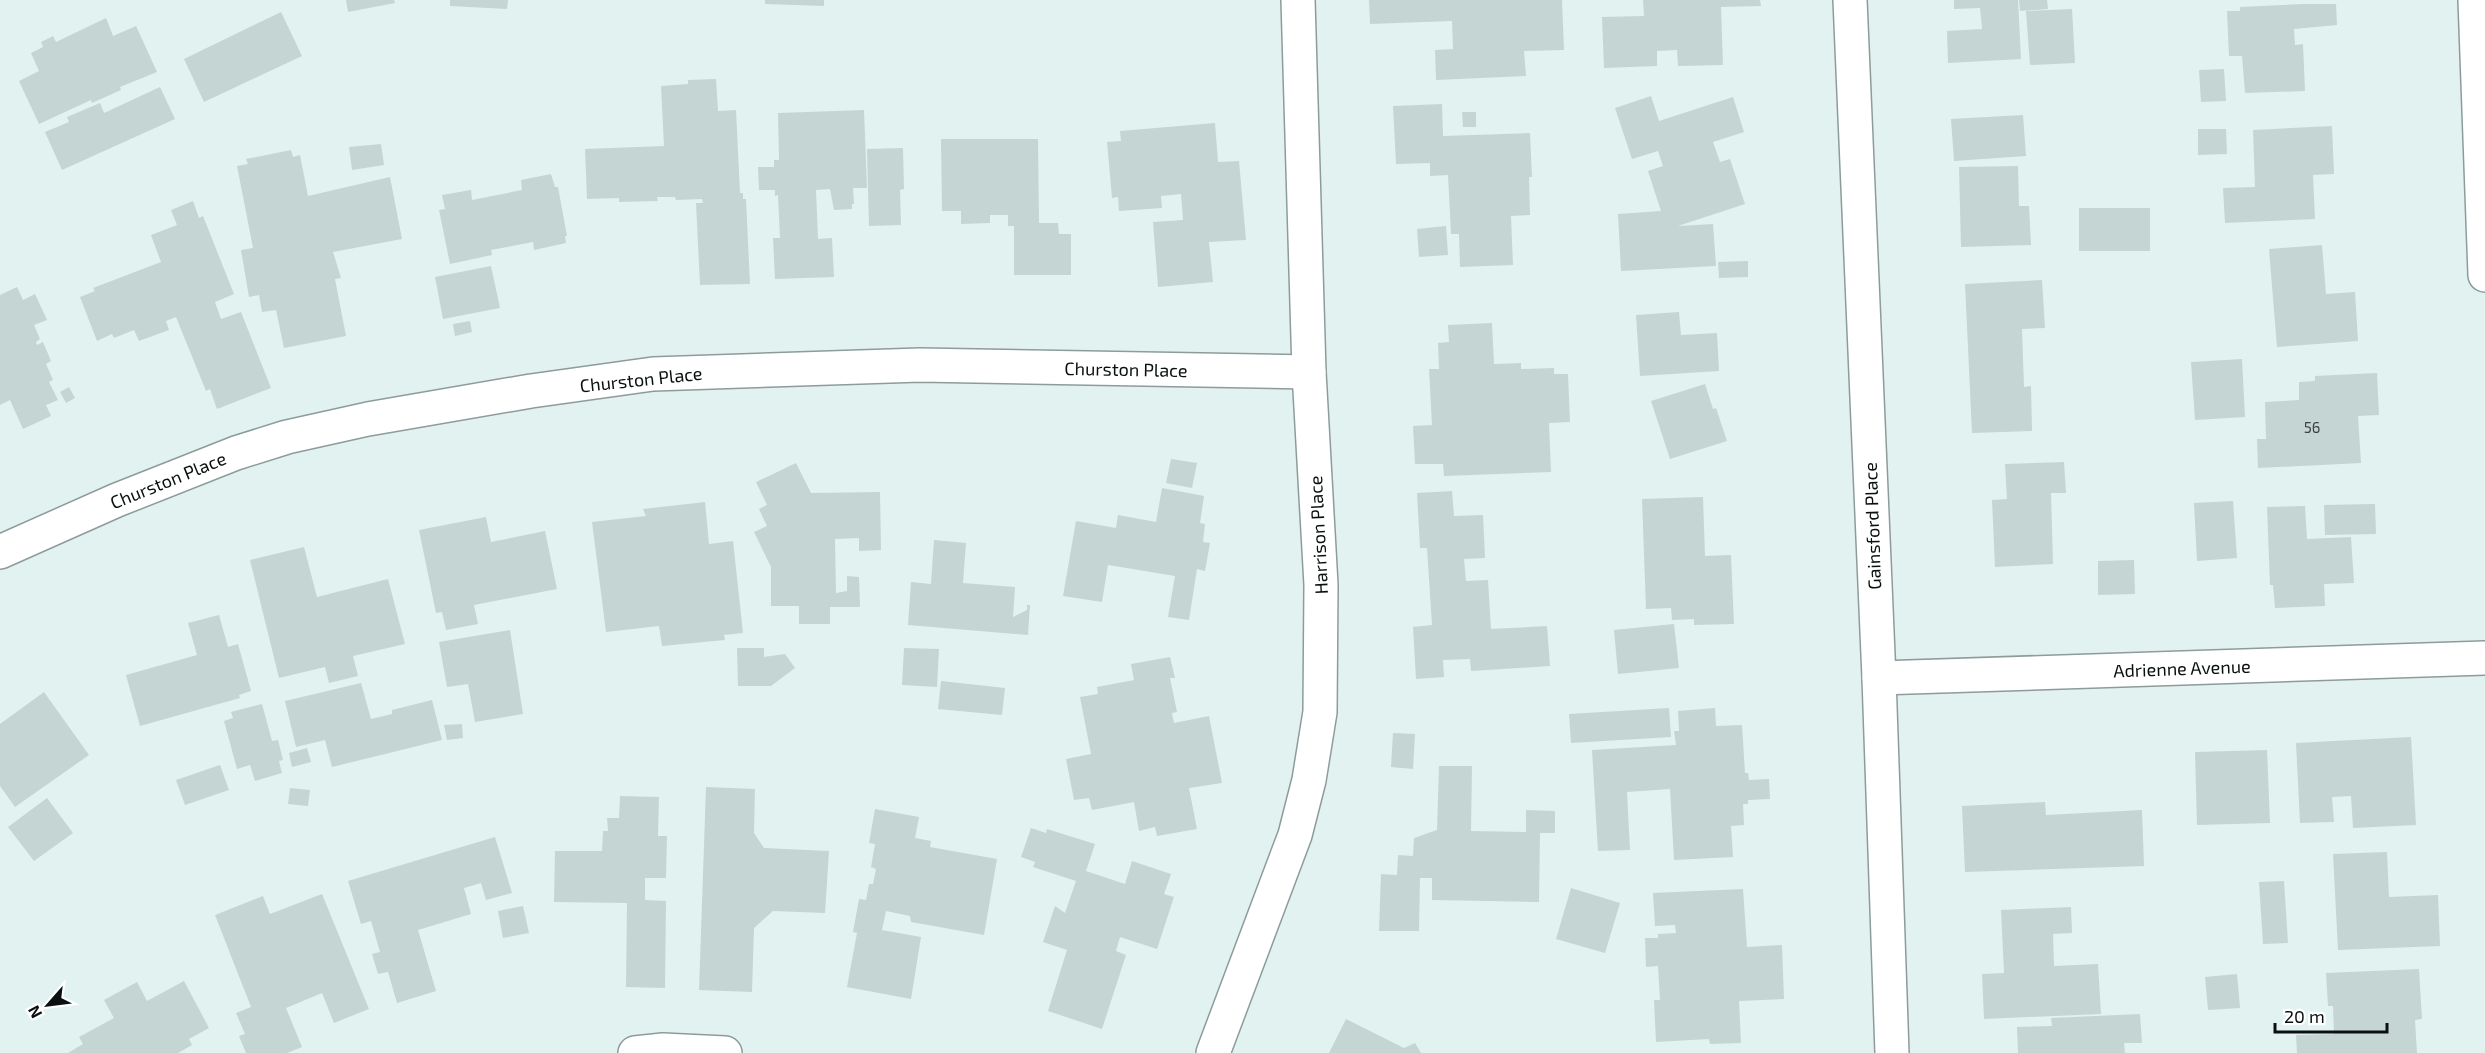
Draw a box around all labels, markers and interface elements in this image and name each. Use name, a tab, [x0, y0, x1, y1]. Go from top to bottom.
street label: Churston Place	[1064, 357, 1188, 381]
street label: Churston Place	[579, 362, 703, 396]
house number: 56	[2304, 418, 2320, 436]
street label: Churston Place	[107, 447, 229, 513]
street label: Gainsford Place	[1859, 462, 1885, 590]
street label: Harrison Place	[1304, 475, 1332, 595]
street label: Adrienne Avenue	[2113, 655, 2251, 681]
north arrow	[18, 975, 78, 1035]
scale bar	[2275, 996, 2388, 1034]
text: N	[23, 1003, 45, 1022]
text: 20 m	[2284, 1005, 2325, 1027]

